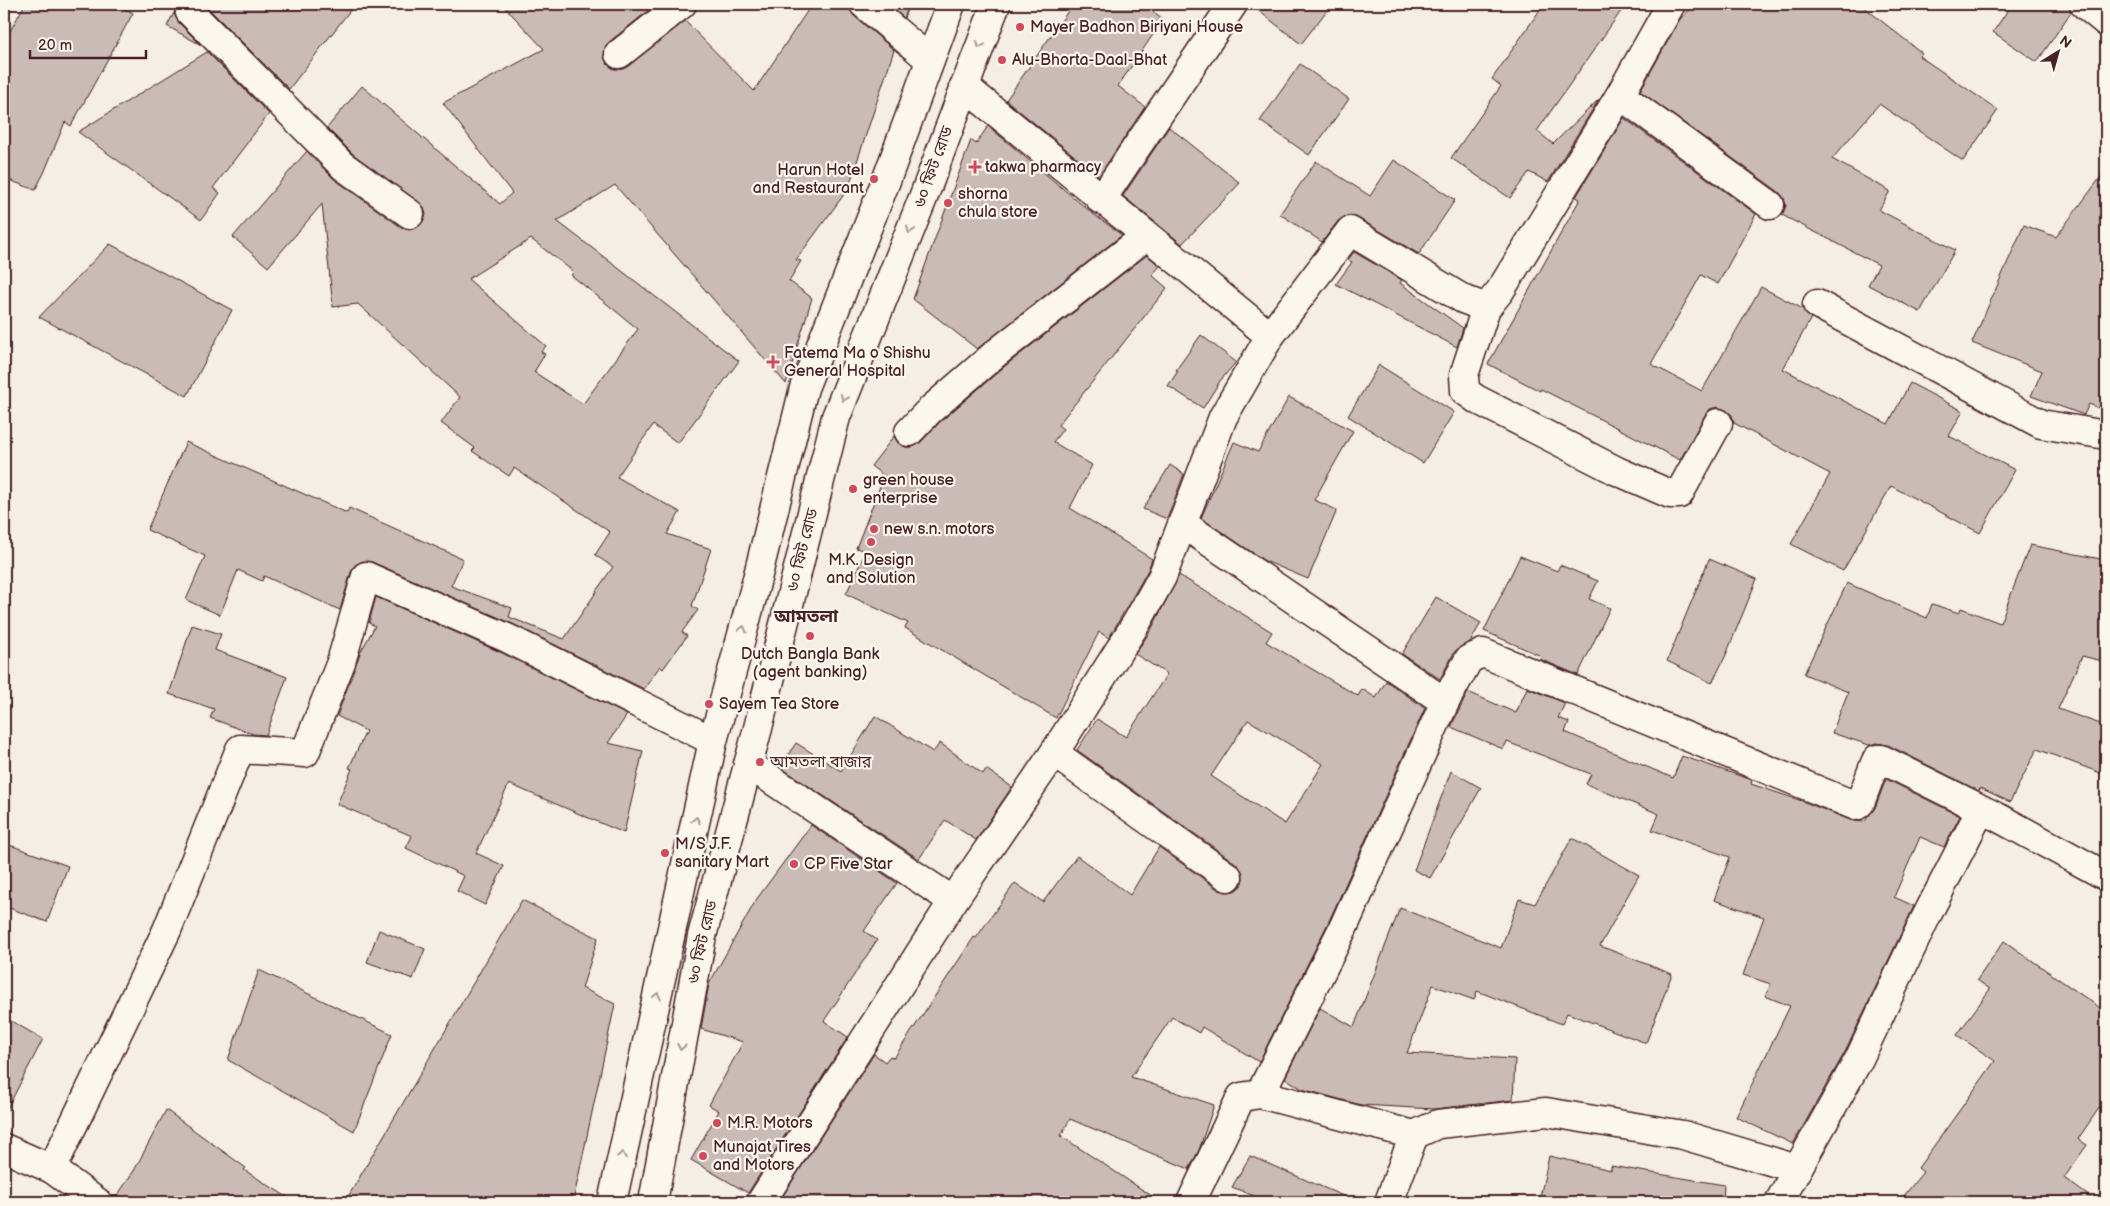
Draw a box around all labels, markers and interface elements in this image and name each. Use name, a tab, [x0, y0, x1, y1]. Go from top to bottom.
place label: Mayer Badhon Biriyani House	[1030, 18, 1244, 37]
marker: Mayer Badhon Biriyani House	[1014, 21, 1026, 33]
scale bar	[30, 28, 146, 60]
north arrow	[2032, 28, 2082, 78]
text: N	[2056, 32, 2075, 52]
text: 20 m	[38, 36, 72, 55]
one-way arrow	[976, 40, 986, 49]
place label: Alu-Bhorta-Daal-Bhat	[1012, 51, 1167, 70]
marker: Alu-Bhorta-Daal-Bhat	[996, 54, 1008, 66]
street label: ৬০ ফিট রোড	[910, 123, 958, 210]
place label: takwa pharmacy	[985, 158, 1102, 177]
place label: Harun Hotel and Restaurant	[753, 161, 864, 198]
marker: takwa pharmacy	[969, 161, 981, 173]
marker: Harun Hotel and Restaurant	[868, 173, 880, 185]
place label: shorna chula store	[958, 185, 1038, 222]
marker: shorna chula store	[942, 197, 954, 209]
one-way arrow	[906, 225, 917, 234]
place label: Fatema Ma o Shishu General Hospital	[784, 344, 931, 381]
marker: Fatema Ma o Shishu General Hospital	[766, 355, 780, 369]
one-way arrow	[840, 393, 850, 401]
place label: green house enterprise	[863, 471, 955, 508]
marker: green house enterprise	[847, 483, 859, 495]
street label: ৬০ ফিট রোড	[783, 506, 823, 593]
place label: new s.n. motors	[884, 520, 994, 539]
marker: new s.n. motors	[868, 523, 880, 535]
marker: M.K. Design and Solution	[865, 536, 877, 548]
place label: M.K. Design and Solution	[826, 551, 916, 588]
district label: আমতলা	[773, 606, 839, 627]
one-way arrow	[738, 625, 748, 633]
marker: Dutch Bangla Bank (agent banking)	[804, 630, 816, 642]
place label: Dutch Bangla Bank (agent banking)	[741, 645, 879, 682]
place label: Sayem Tea Store	[719, 695, 840, 714]
marker: Sayem Tea Store	[703, 698, 715, 710]
place label: আমতলা বাজার	[769, 753, 872, 772]
marker: আমতলা বাজার	[754, 756, 766, 768]
one-way arrow	[690, 816, 700, 825]
place label: M/S J.F. sanitary Mart	[675, 835, 769, 872]
marker: M/S J.F. sanitary Mart	[659, 847, 671, 859]
place label: CP Five Star	[804, 855, 893, 874]
marker: CP Five Star	[788, 858, 800, 870]
street label: ৬০ ফিট রোড	[683, 898, 722, 985]
one-way arrow	[651, 991, 662, 1000]
one-way arrow	[677, 1043, 687, 1051]
place label: M.R. Motors	[727, 1114, 813, 1133]
marker: M.R. Motors	[711, 1117, 723, 1129]
place label: Munajat Tires and Motors	[713, 1138, 811, 1175]
one-way arrow	[616, 1150, 627, 1159]
marker: Munajat Tires and Motors	[697, 1150, 709, 1162]

